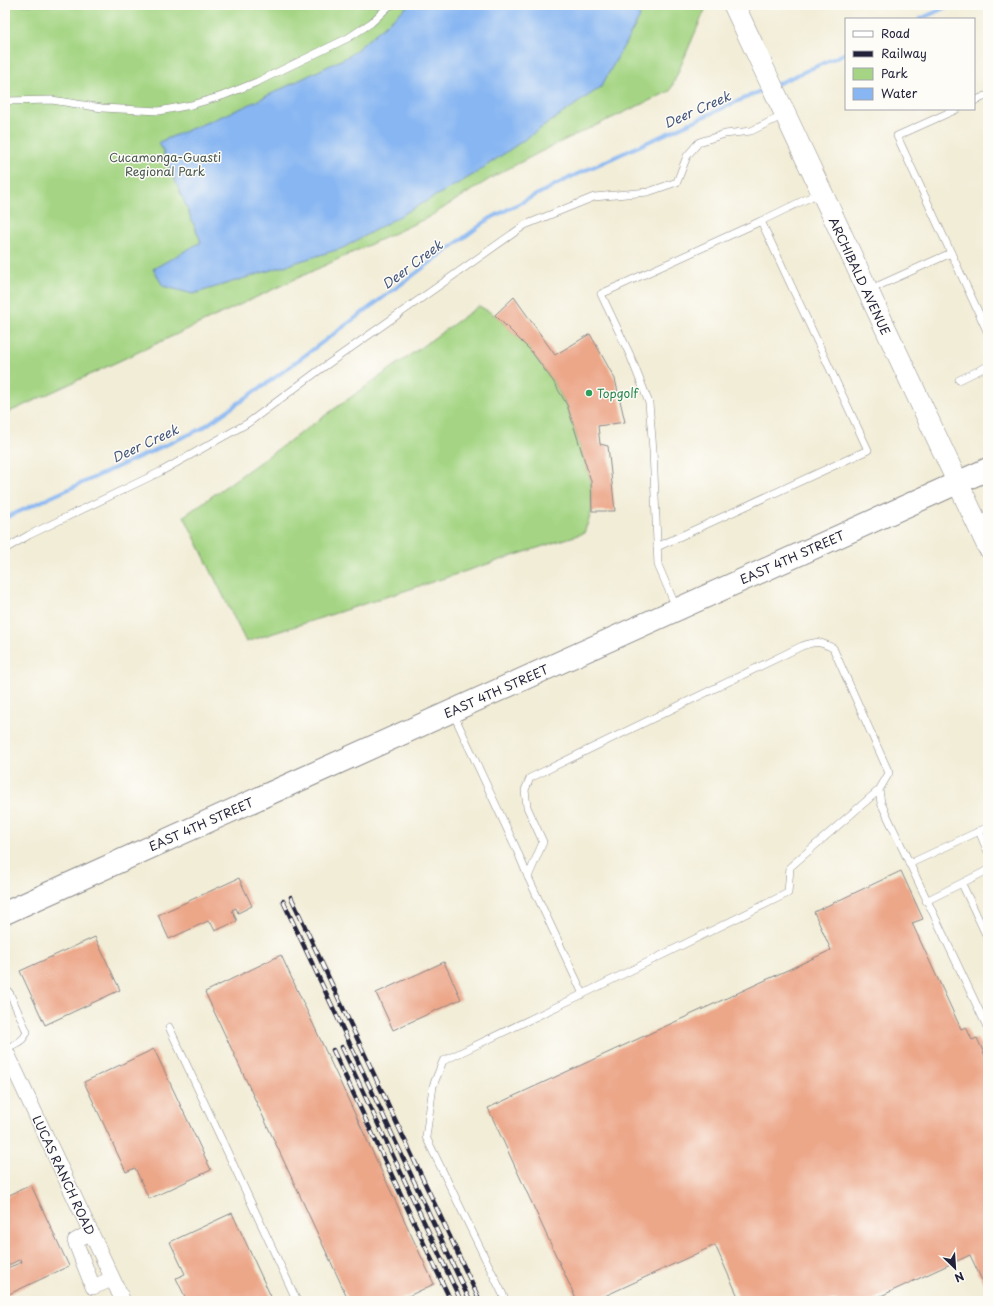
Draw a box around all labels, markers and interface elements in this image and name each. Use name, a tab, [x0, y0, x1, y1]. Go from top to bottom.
legend	[845, 18, 975, 110]
text: Road	[881, 24, 910, 42]
text: Railway	[881, 44, 927, 62]
text: Park	[881, 64, 908, 82]
text: Water	[881, 84, 918, 102]
water label: Deer Creek	[661, 85, 734, 132]
park label: Cucamonga-Guasti Regional Park	[109, 148, 221, 180]
street label: ARCHIBALD AVENUE	[825, 214, 895, 338]
water label: Deer Creek	[378, 234, 447, 293]
place label: Topgolf	[597, 384, 640, 402]
marker: Topgolf	[584, 388, 594, 398]
water label: Deer Creek	[109, 419, 182, 467]
street label: EAST 4TH STREET	[737, 525, 848, 588]
street label: EAST 4TH STREET	[441, 659, 552, 722]
street label: EAST 4TH STREET	[146, 792, 257, 855]
street label: LUCAS RANCH ROAD	[28, 1112, 100, 1238]
north arrow	[935, 1248, 975, 1288]
text: N	[952, 1268, 967, 1287]

